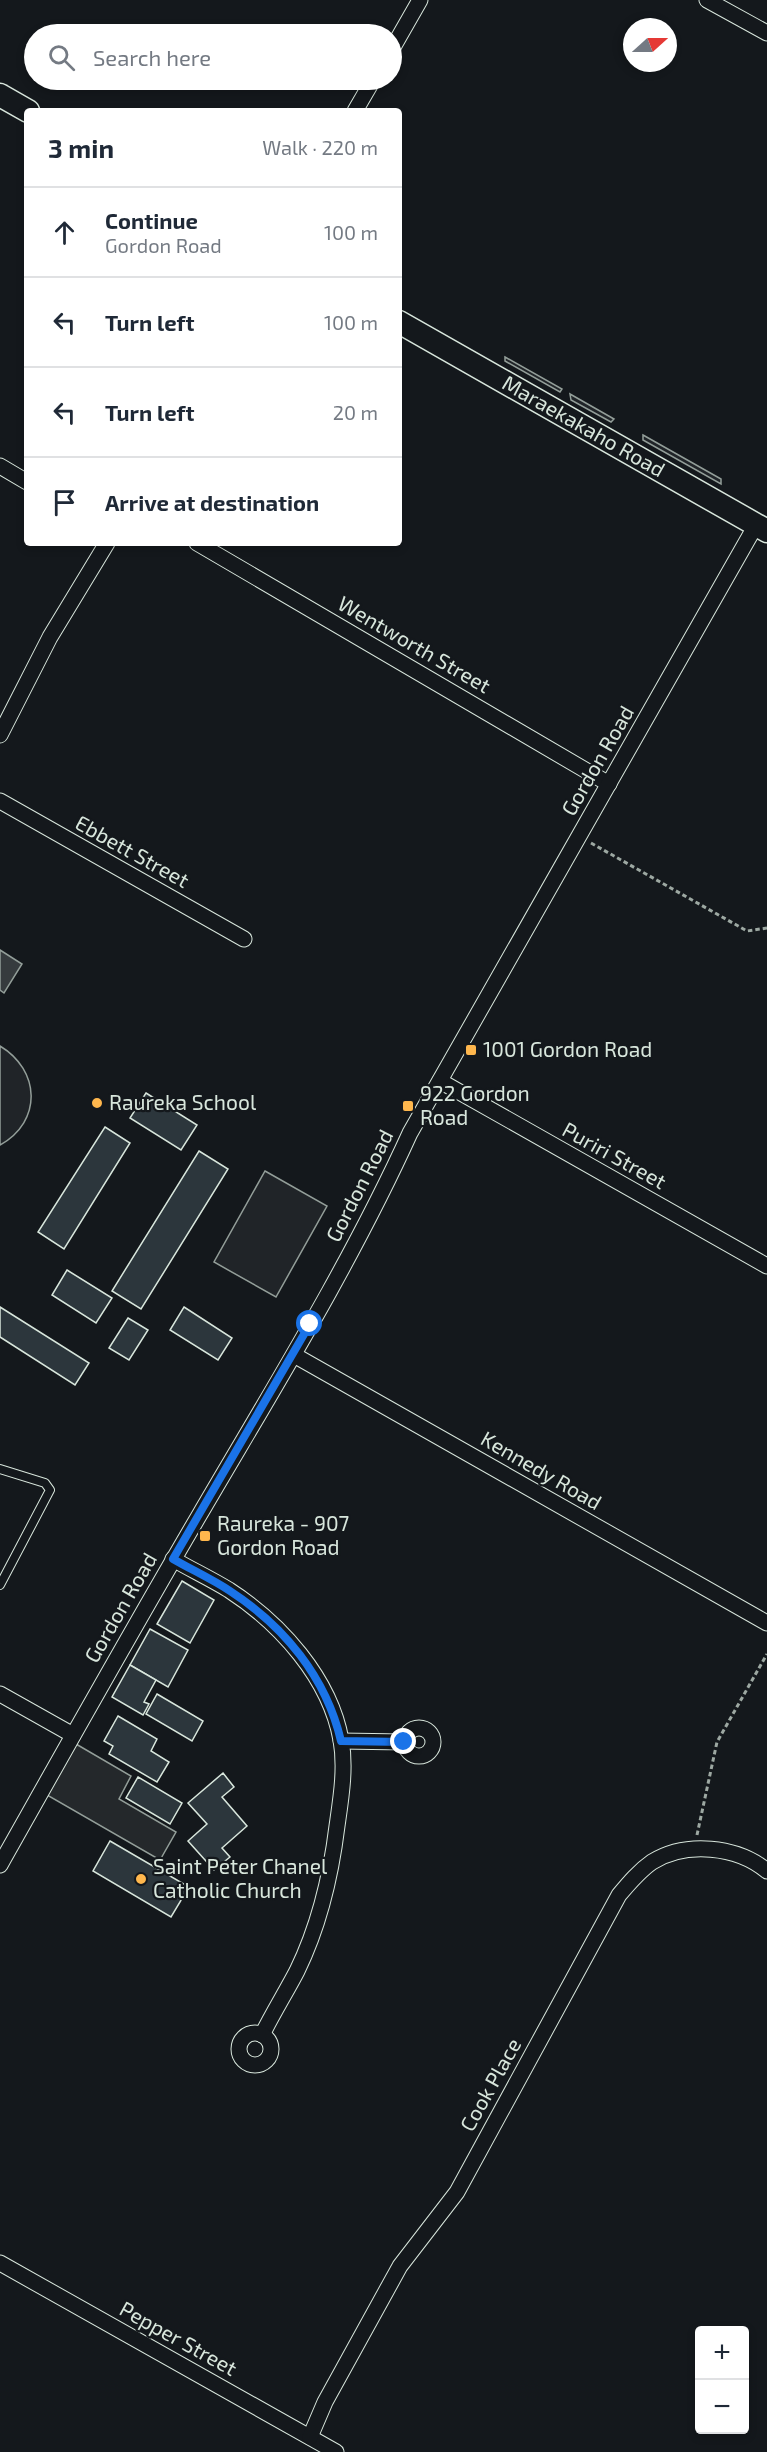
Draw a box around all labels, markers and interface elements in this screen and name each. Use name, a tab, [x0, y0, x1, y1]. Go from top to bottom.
north arrow	[623, 18, 677, 72]
search box	[24, 24, 402, 90]
icon: search	[45, 41, 78, 74]
text: Search here	[93, 44, 211, 70]
text: 3 min	[48, 132, 114, 163]
text: Walk · 220 m	[262, 135, 378, 159]
text: Continue	[105, 207, 198, 233]
icon: ahead	[48, 216, 81, 249]
text: 100 m	[324, 220, 378, 244]
text: Gordon Road	[105, 233, 222, 257]
icon: left	[48, 306, 81, 339]
text: Turn left	[105, 309, 194, 335]
text: 100 m	[324, 310, 378, 334]
street label: Maraekakaho Road	[498, 369, 670, 481]
icon: left	[48, 396, 81, 429]
text: Turn left	[105, 399, 194, 425]
text: 20 m	[333, 400, 378, 424]
icon: arrive	[48, 486, 81, 519]
text: Arrive at destination	[105, 489, 319, 515]
street label: Wentworth Street	[334, 590, 495, 697]
street label: Gordon Road	[555, 701, 638, 820]
street label: Ebbett Street	[72, 809, 194, 892]
place label: 1001 Gordon Road	[483, 1036, 652, 1061]
marker: 1001 Gordon Road	[464, 1043, 478, 1057]
place label: 922 Gordon Road	[420, 1080, 530, 1129]
place label: Raureka School	[109, 1089, 257, 1114]
marker: Raureka School	[90, 1096, 104, 1110]
marker: 922 Gordon Road	[401, 1099, 415, 1113]
street label: Puriri Street	[559, 1116, 671, 1193]
street label: Gordon Road	[320, 1125, 398, 1246]
route start	[296, 1310, 322, 1336]
street label: Kennedy Road	[477, 1425, 606, 1514]
place label: Raureka - 907 Gordon Road	[217, 1510, 350, 1559]
marker: Raureka - 907 Gordon Road	[198, 1529, 212, 1543]
street label: Gordon Road	[78, 1548, 161, 1667]
route end	[390, 1728, 416, 1754]
place label: Saint Peter Chanel Catholic Church	[153, 1853, 328, 1902]
marker: Saint Peter Chanel Catholic Church	[134, 1872, 148, 1886]
street label: Cook Place	[454, 2033, 525, 2135]
street label: Pepper Street	[116, 2295, 242, 2380]
map controls	[695, 2326, 749, 2434]
button: +	[695, 2326, 749, 2380]
button: −	[695, 2380, 749, 2434]

